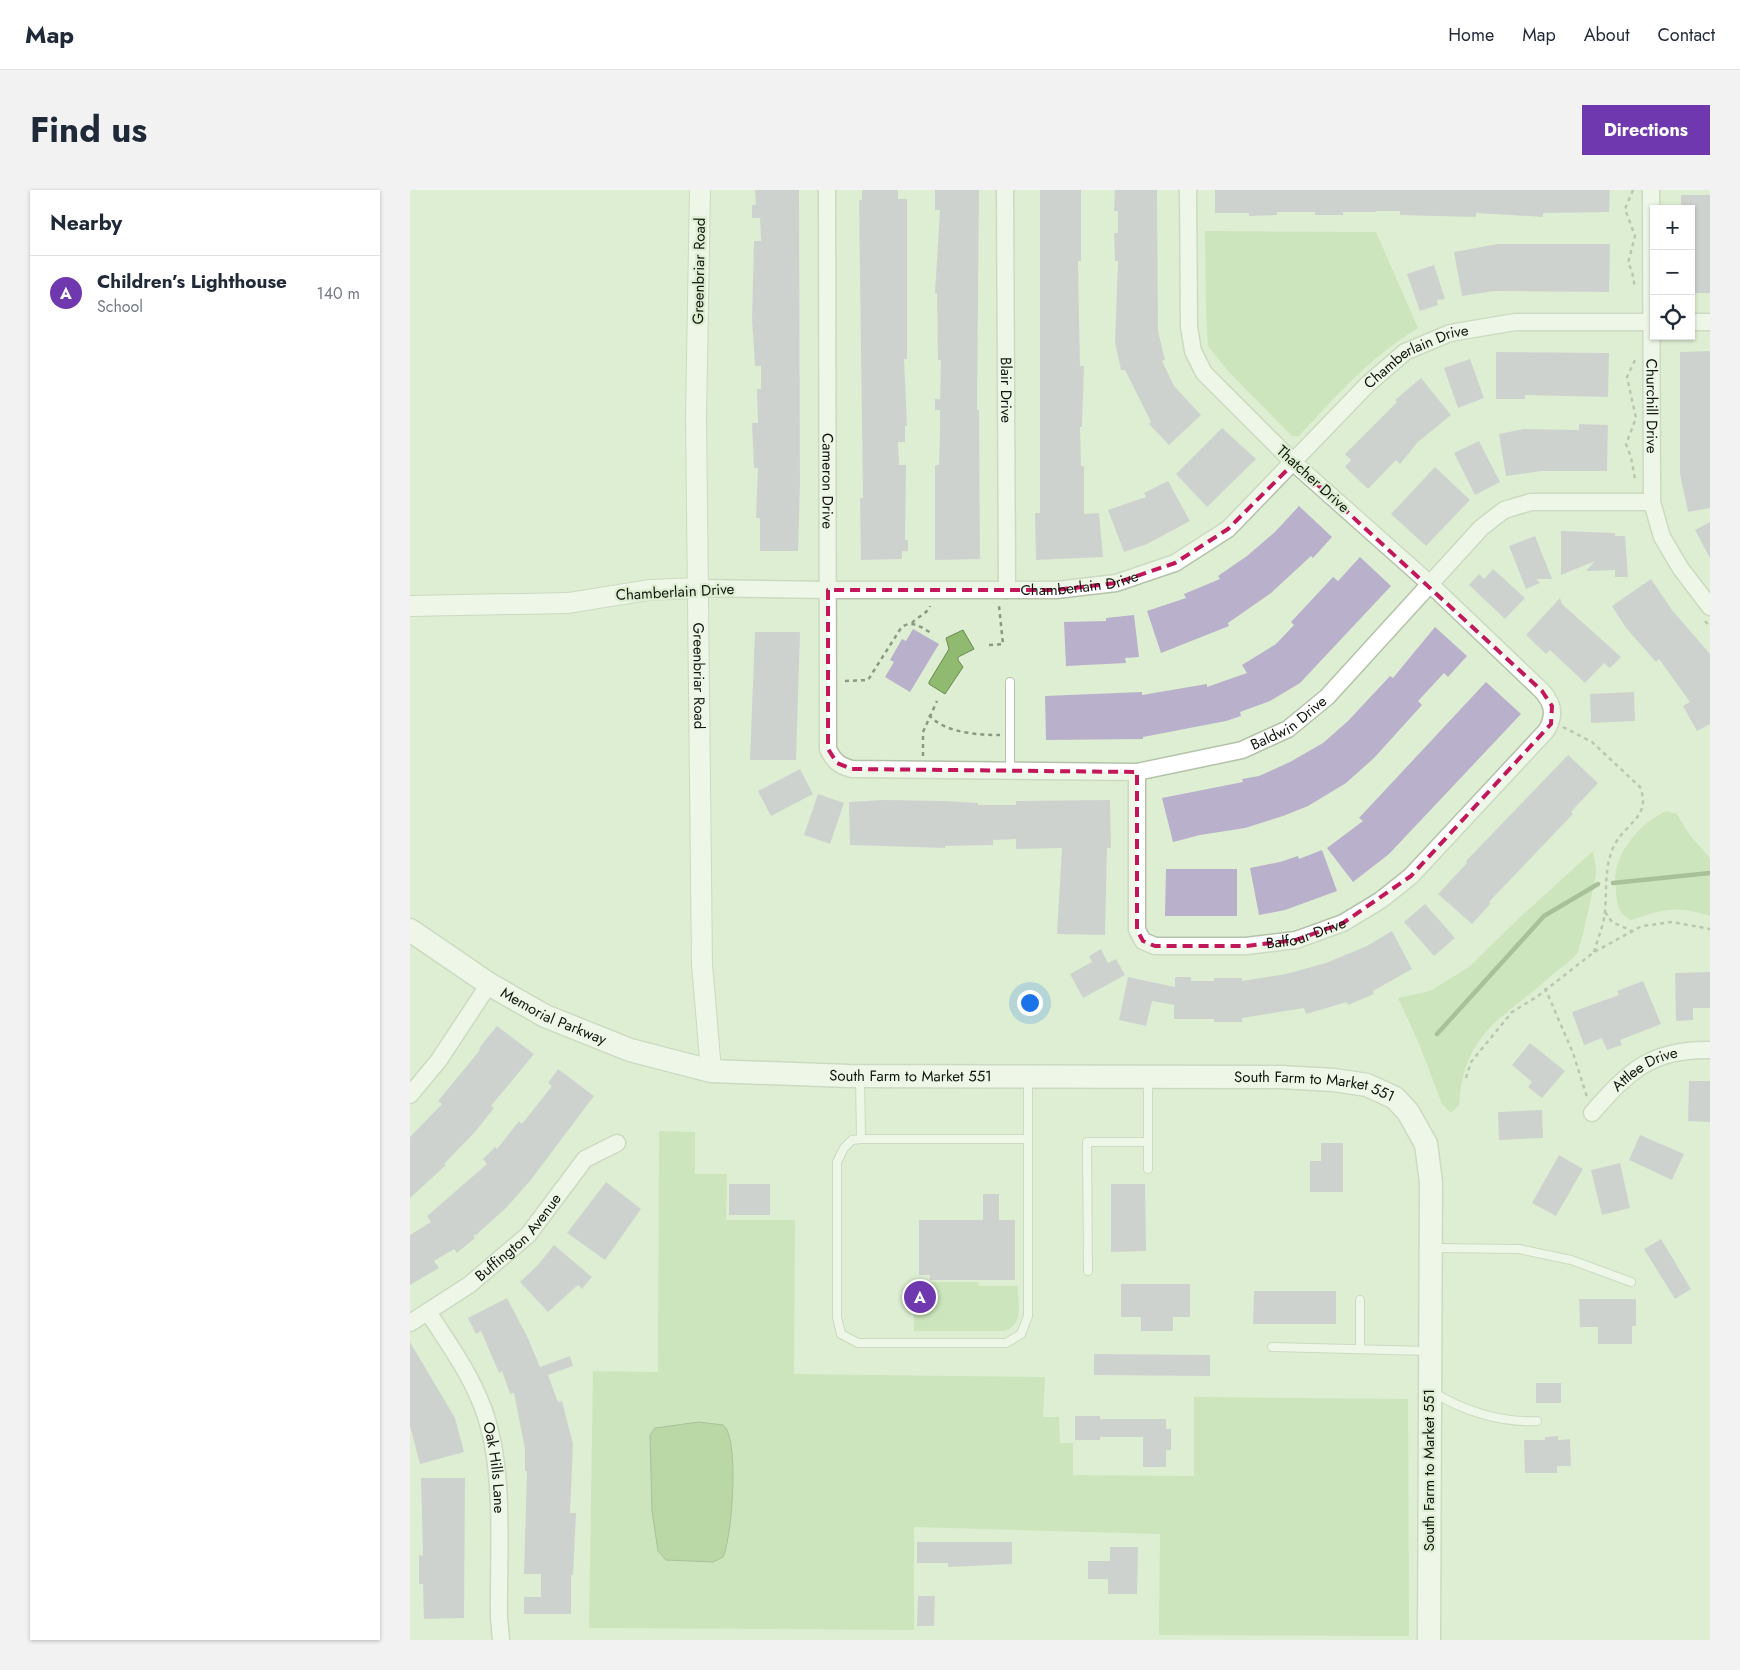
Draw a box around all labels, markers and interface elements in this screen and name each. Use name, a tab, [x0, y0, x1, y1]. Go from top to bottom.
text: Map	[25, 17, 74, 52]
text: Home	[1448, 22, 1494, 48]
text: Map	[1522, 22, 1556, 48]
text: About	[1584, 22, 1629, 48]
text: Contact	[1657, 22, 1715, 48]
text: Find us	[30, 105, 147, 155]
button: Directions	[1582, 105, 1710, 155]
map controls	[1650, 205, 1695, 340]
button: +	[1650, 205, 1695, 250]
text: Nearby	[50, 208, 122, 238]
street label: Greenbriar Road	[687, 217, 711, 325]
button: −	[1650, 250, 1695, 295]
text: Children’s Lighthouse	[97, 268, 287, 295]
text: A	[60, 282, 72, 305]
text: 140 m	[317, 282, 360, 305]
text: School	[97, 295, 143, 318]
button: locate	[1650, 295, 1695, 340]
street label: Chamberlain Drive	[1359, 319, 1470, 394]
street label: Blair Drive	[995, 357, 1017, 423]
street label: Churchill Drive	[1641, 359, 1663, 454]
street label: Cameron Drive	[816, 433, 839, 529]
street label: Thatcher Drive	[1272, 440, 1355, 518]
street label: Chamberlain Drive	[1021, 565, 1142, 601]
street label: Chamberlain Drive	[615, 578, 735, 606]
street label: Greenbriar Road	[687, 622, 710, 729]
street label: Baldwin Drive	[1247, 690, 1332, 756]
street label: Balfour Drive	[1265, 912, 1349, 955]
street label: Memorial Parkway	[496, 982, 610, 1051]
your location	[1017, 990, 1043, 1016]
street label: Attlee Drive	[1607, 1042, 1680, 1097]
street label: South Farm to Market 551	[829, 1064, 992, 1087]
street label: South Farm to Market 551	[1234, 1066, 1398, 1107]
street label: Buffington Avenue	[470, 1189, 567, 1286]
pin: A	[904, 1278, 936, 1316]
street label: South Farm to Market 551	[1418, 1389, 1440, 1551]
street label: Oak Hills Lane	[477, 1420, 510, 1514]

